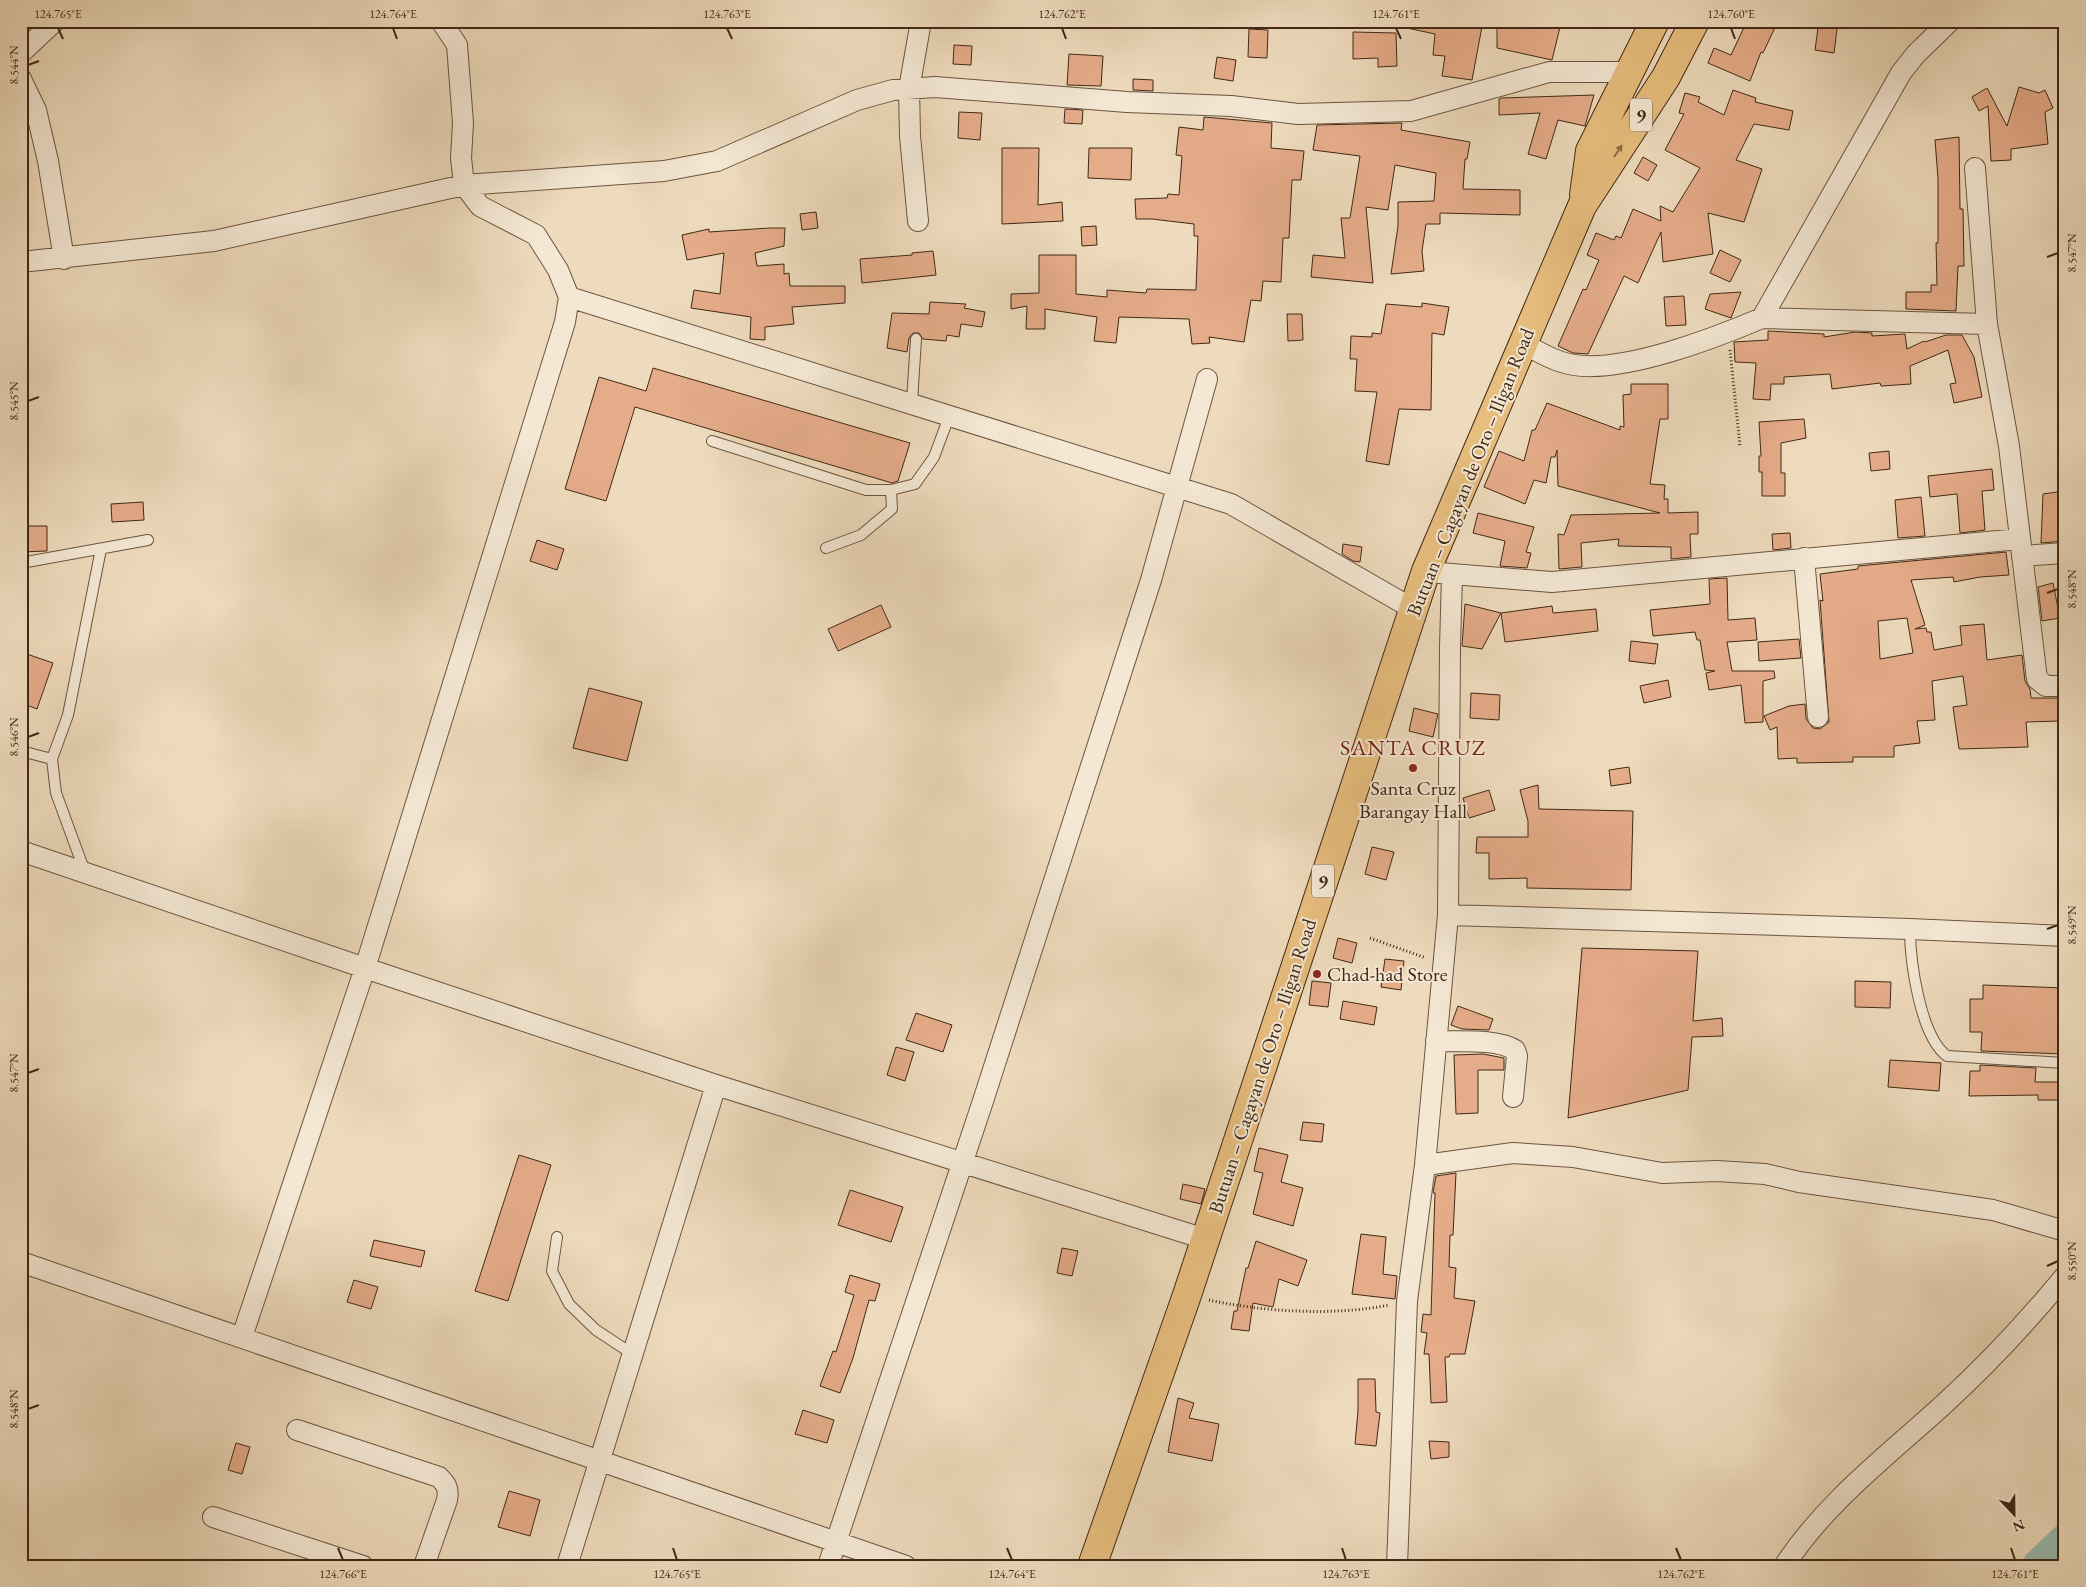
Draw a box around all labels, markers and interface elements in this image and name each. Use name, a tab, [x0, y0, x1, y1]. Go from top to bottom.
text: 124.765°E	[34, 6, 82, 22]
text: 124.764°E	[369, 6, 417, 22]
text: 124.763°E	[703, 6, 751, 22]
text: 124.762°E	[1038, 6, 1086, 22]
text: 124.761°E	[1372, 6, 1420, 22]
text: 124.760°E	[1707, 6, 1755, 22]
text: 8.544°N	[6, 45, 22, 84]
road number: 9	[1630, 98, 1652, 132]
one-way arrow	[1613, 144, 1623, 157]
text: 8.547°N	[2064, 233, 2080, 272]
street label: Butuan – Cagayan de Oro – Iligan Road	[1400, 323, 1540, 620]
text: 8.545°N	[6, 381, 22, 420]
text: 8.548°N	[2064, 569, 2080, 608]
text: 8.546°N	[6, 717, 22, 756]
district label: SANTA CRUZ	[1340, 733, 1486, 762]
marker: Santa Cruz Barangay Hall	[1407, 762, 1419, 774]
place label: Santa Cruz Barangay Hall	[1359, 775, 1467, 824]
road number: 9	[1312, 864, 1334, 898]
text: 8.549°N	[2064, 905, 2080, 944]
street label: Butuan – Cagayan de Oro – Iligan Road	[1202, 914, 1322, 1217]
place label: Chad-had Store	[1327, 961, 1448, 987]
marker: Chad-had Store	[1311, 968, 1323, 980]
text: 8.547°N	[6, 1053, 22, 1092]
text: 8.550°N	[2064, 1241, 2080, 1280]
text: 8.548°N	[6, 1389, 22, 1428]
north arrow	[1988, 1490, 2038, 1540]
text: N	[2010, 1516, 2027, 1537]
text: 124.766°E	[319, 1566, 367, 1582]
text: 124.765°E	[653, 1566, 701, 1582]
text: 124.764°E	[988, 1566, 1036, 1582]
text: 124.763°E	[1322, 1566, 1370, 1582]
text: 124.762°E	[1657, 1566, 1705, 1582]
text: 124.761°E	[1991, 1566, 2039, 1582]

